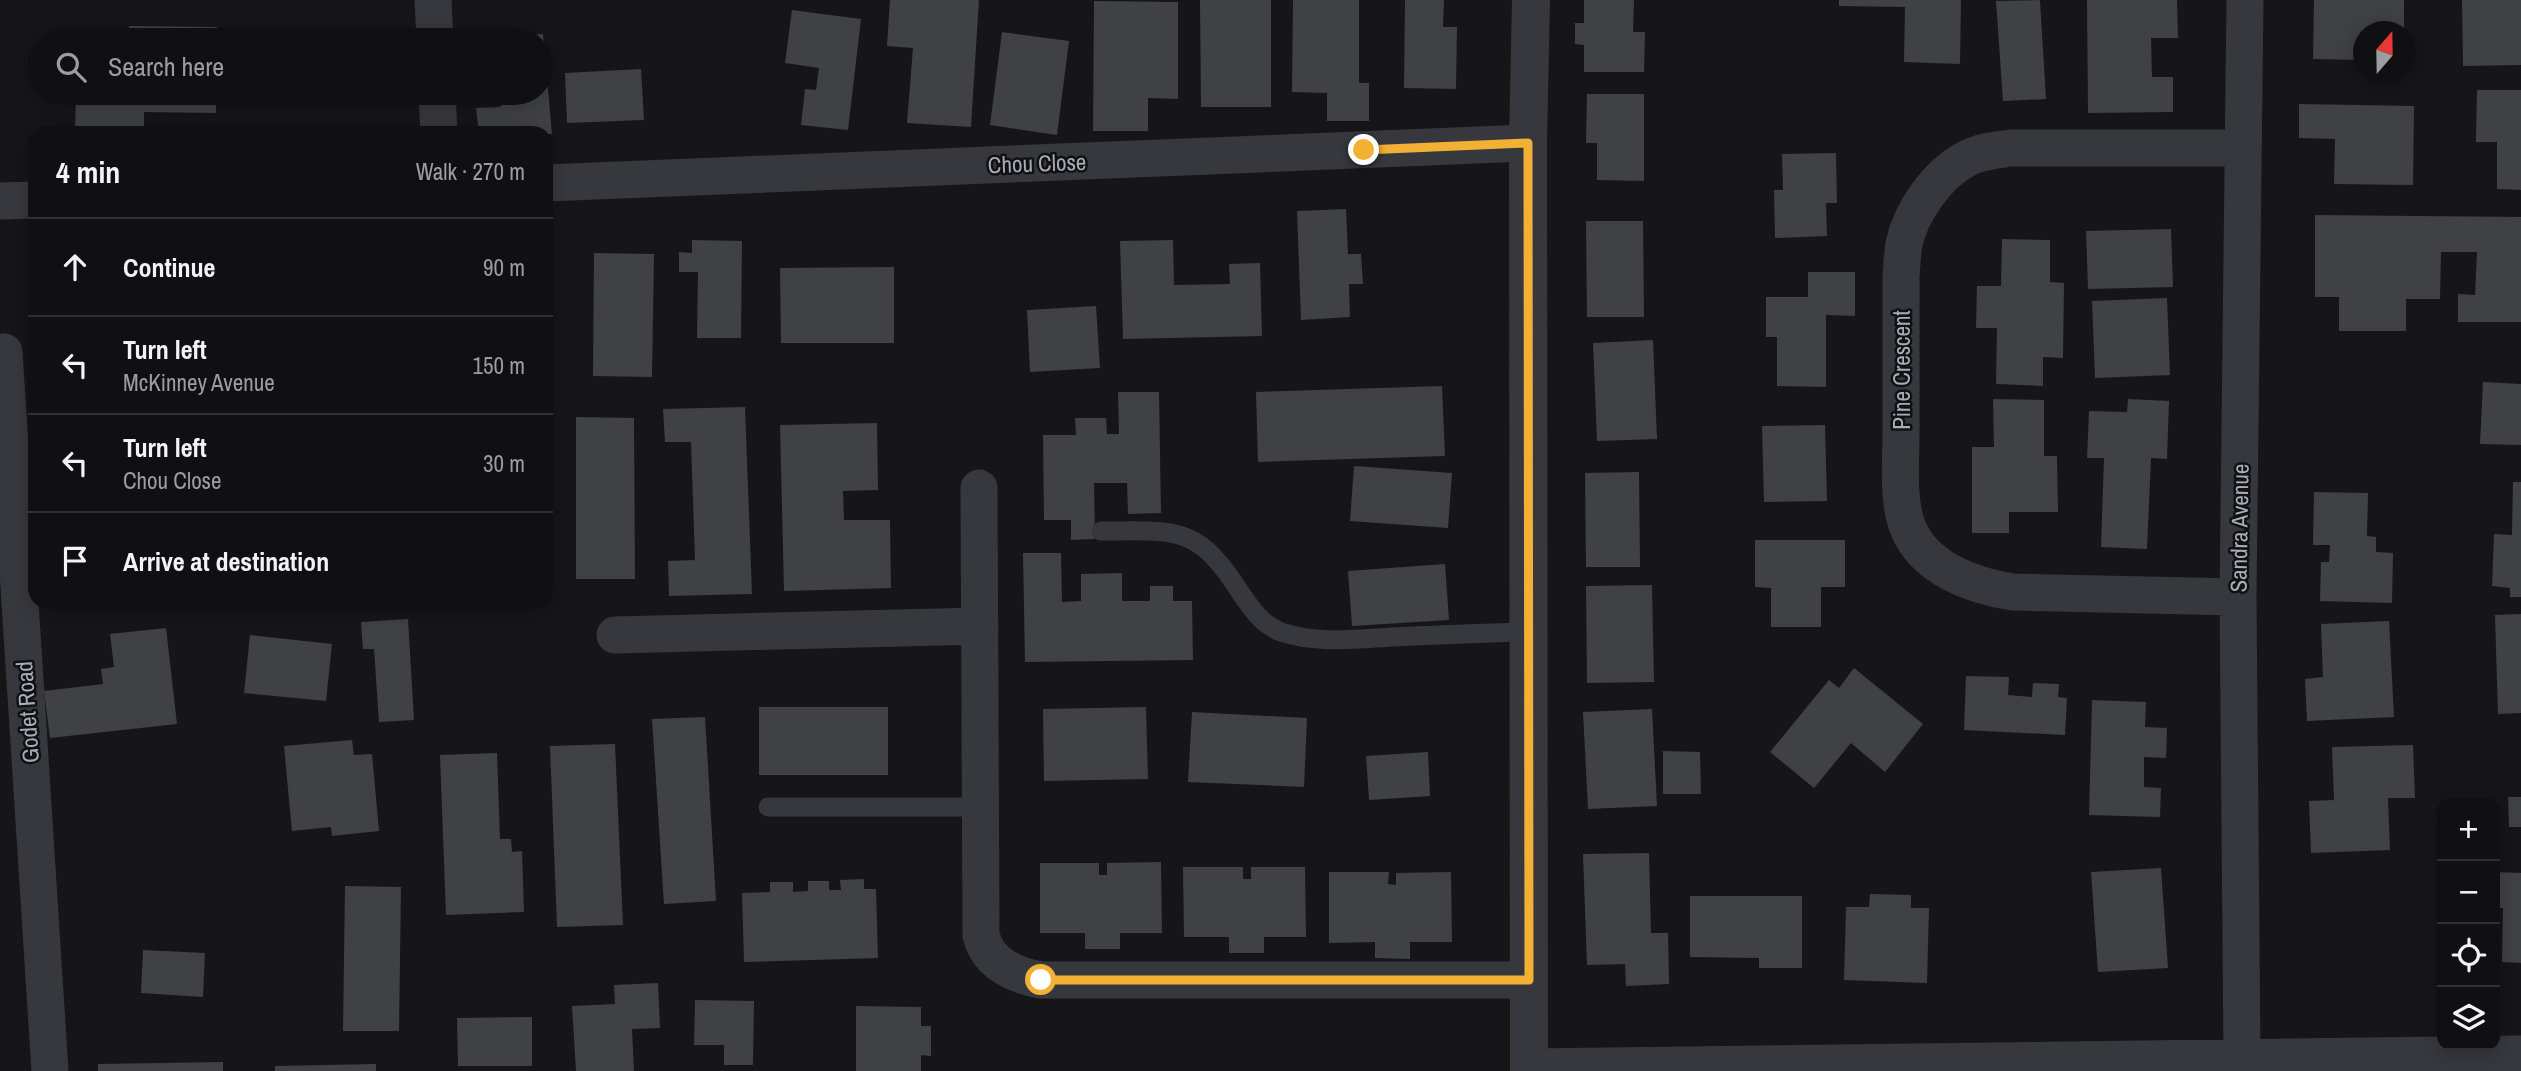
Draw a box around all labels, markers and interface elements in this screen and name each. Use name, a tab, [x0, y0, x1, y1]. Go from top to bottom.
north arrow	[2353, 21, 2416, 84]
search box	[28, 28, 553, 105]
icon: search	[52, 48, 90, 86]
text: Search here	[108, 49, 224, 84]
route end	[1348, 134, 1379, 165]
street label: Chou Close	[987, 146, 1087, 180]
text: 4 min	[56, 152, 120, 192]
text: Walk · 270 m	[416, 156, 525, 187]
icon: ahead	[56, 248, 94, 286]
text: Continue	[123, 250, 215, 285]
text: 90 m	[483, 252, 525, 283]
street label: Pine Crescent	[1886, 310, 1917, 430]
text: Turn left	[123, 332, 207, 367]
icon: left	[56, 346, 94, 384]
text: 150 m	[473, 350, 525, 381]
text: McKinney Avenue	[123, 367, 275, 398]
text: Turn left	[123, 430, 207, 465]
icon: left	[56, 444, 94, 482]
text: 30 m	[483, 448, 525, 479]
street label: Sandra Avenue	[2222, 463, 2256, 593]
text: Chou Close	[123, 465, 222, 496]
icon: arrive	[56, 542, 94, 580]
text: Arrive at destination	[123, 544, 329, 579]
street label: Godet Road	[8, 660, 46, 764]
map controls	[2437, 798, 2500, 1050]
button: +	[2437, 798, 2500, 861]
button: −	[2437, 861, 2500, 924]
button: locate	[2437, 924, 2500, 987]
route start	[1025, 964, 1056, 995]
button: layers	[2437, 987, 2500, 1050]

